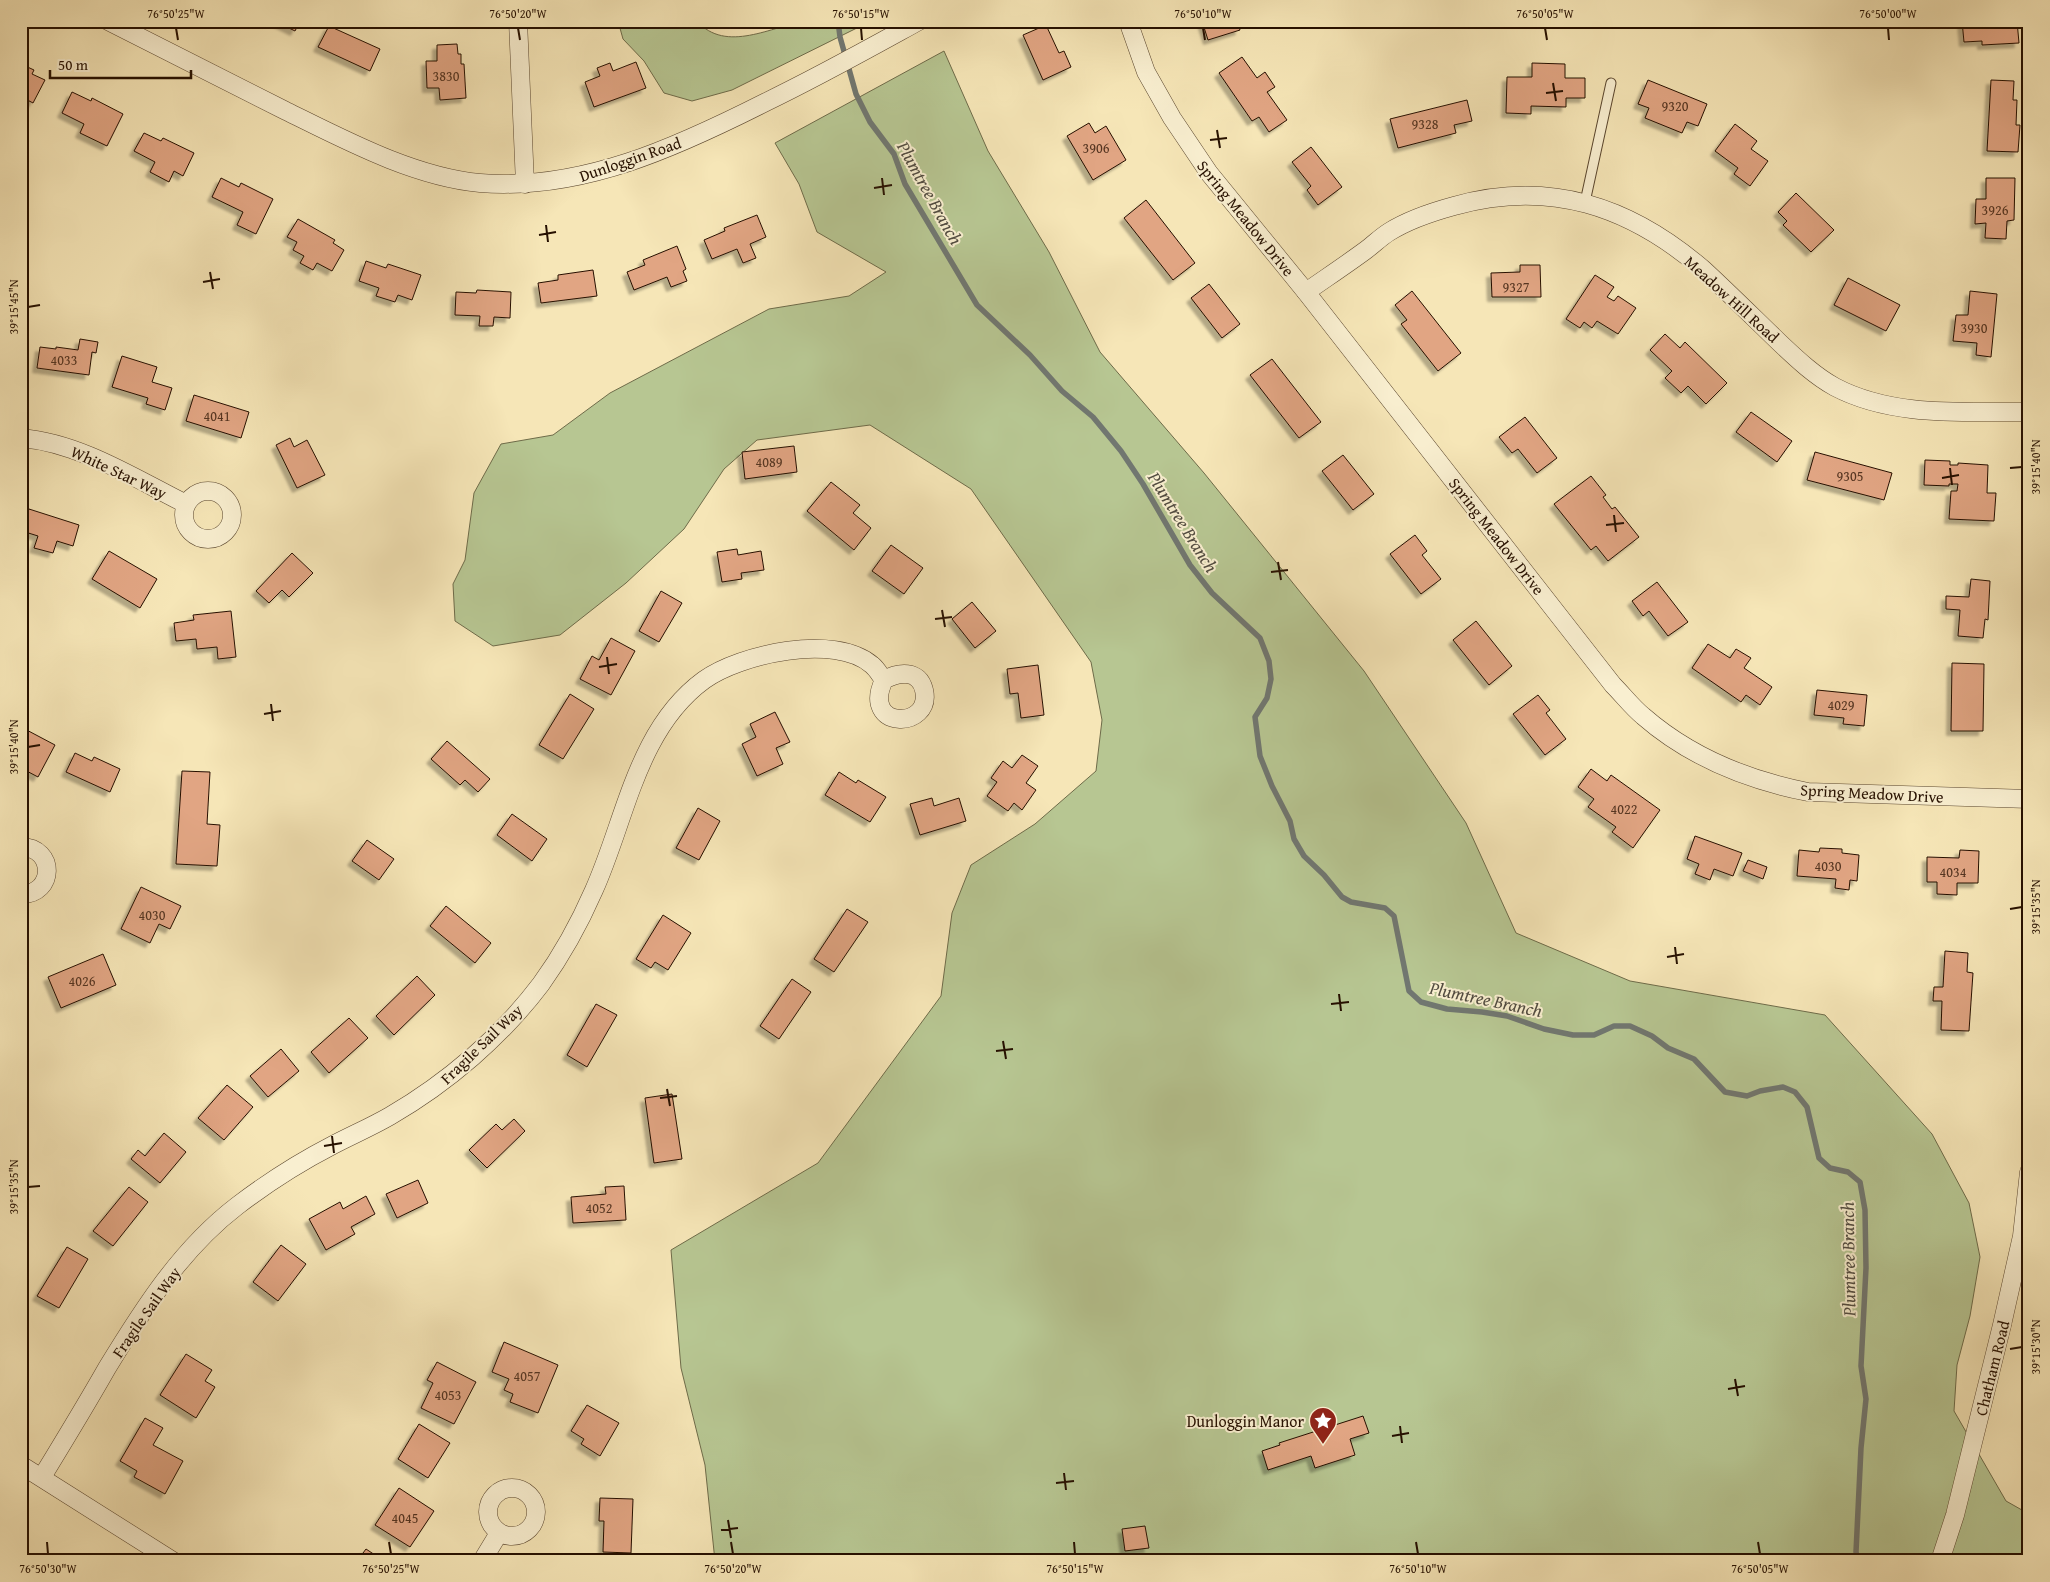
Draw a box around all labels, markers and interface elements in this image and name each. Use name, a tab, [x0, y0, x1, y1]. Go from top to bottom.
text: 76°50'25"W	[147, 5, 206, 22]
text: 76°50'20"W	[489, 5, 548, 22]
text: 76°50'15"W	[832, 5, 891, 22]
text: 76°50'10"W	[1174, 5, 1233, 22]
text: 76°50'05"W	[1516, 5, 1575, 22]
text: 76°50'00"W	[1859, 5, 1918, 22]
scale bar	[50, 48, 191, 80]
text: 50 m	[58, 54, 89, 75]
house number: 3830	[433, 66, 460, 86]
house number: 9320	[1662, 96, 1689, 116]
house number: 9328	[1412, 114, 1439, 134]
street label: Dunloggin Road	[576, 130, 685, 188]
water label: Plumtree Branch	[890, 136, 970, 250]
house number: 3906	[1083, 138, 1110, 158]
street label: Spring Meadow Drive	[1192, 155, 1300, 281]
house number: 3926	[1982, 200, 2009, 220]
street label: Meadow Hill Road	[1679, 250, 1785, 349]
house number: 9327	[1503, 277, 1530, 297]
text: 39°15'45"N	[5, 279, 22, 335]
house number: 3930	[1961, 318, 1988, 338]
house number: 4033	[51, 350, 77, 370]
house number: 4041	[204, 406, 230, 426]
street label: White Star Way	[67, 439, 171, 505]
text: 39°15'40"N	[2027, 439, 2044, 495]
house number: 4089	[756, 452, 783, 472]
water label: Plumtree Branch	[1141, 465, 1225, 578]
house number: 9305	[1837, 466, 1863, 486]
street label: Spring Meadow Drive	[1443, 472, 1551, 600]
house number: 4029	[1828, 695, 1855, 715]
text: 39°15'40"N	[5, 719, 22, 775]
street label: Spring Meadow Drive	[1800, 777, 1944, 809]
house number: 4022	[1611, 799, 1637, 819]
house number: 4030	[1815, 856, 1842, 876]
house number: 4034	[1940, 862, 1967, 882]
text: 39°15'35"N	[2027, 879, 2044, 935]
house number: 4030	[139, 905, 166, 925]
house number: 4026	[69, 971, 96, 991]
water label: Plumtree Branch	[1426, 974, 1545, 1024]
street label: Fragile Sail Way	[434, 998, 528, 1090]
text: 39°15'35"N	[5, 1159, 22, 1215]
house number: 4052	[586, 1198, 612, 1218]
water label: Plumtree Branch	[1834, 1202, 1863, 1317]
street label: Fragile Sail Way	[106, 1262, 186, 1362]
street label: Chatham Road	[1969, 1317, 2016, 1418]
text: 39°15'30"N	[2027, 1319, 2044, 1375]
house number: 4057	[514, 1366, 541, 1386]
house number: 4053	[435, 1385, 461, 1405]
place icon: Dunloggin Manor	[1308, 1406, 1338, 1445]
place label: Dunloggin Manor	[1187, 1409, 1304, 1433]
house number: 4045	[392, 1508, 418, 1528]
text: 76°50'30"W	[19, 1560, 78, 1577]
text: 76°50'25"W	[362, 1560, 421, 1577]
text: 76°50'20"W	[704, 1560, 763, 1577]
text: 76°50'15"W	[1046, 1560, 1105, 1577]
text: 76°50'10"W	[1389, 1560, 1448, 1577]
text: 76°50'05"W	[1731, 1560, 1790, 1577]

